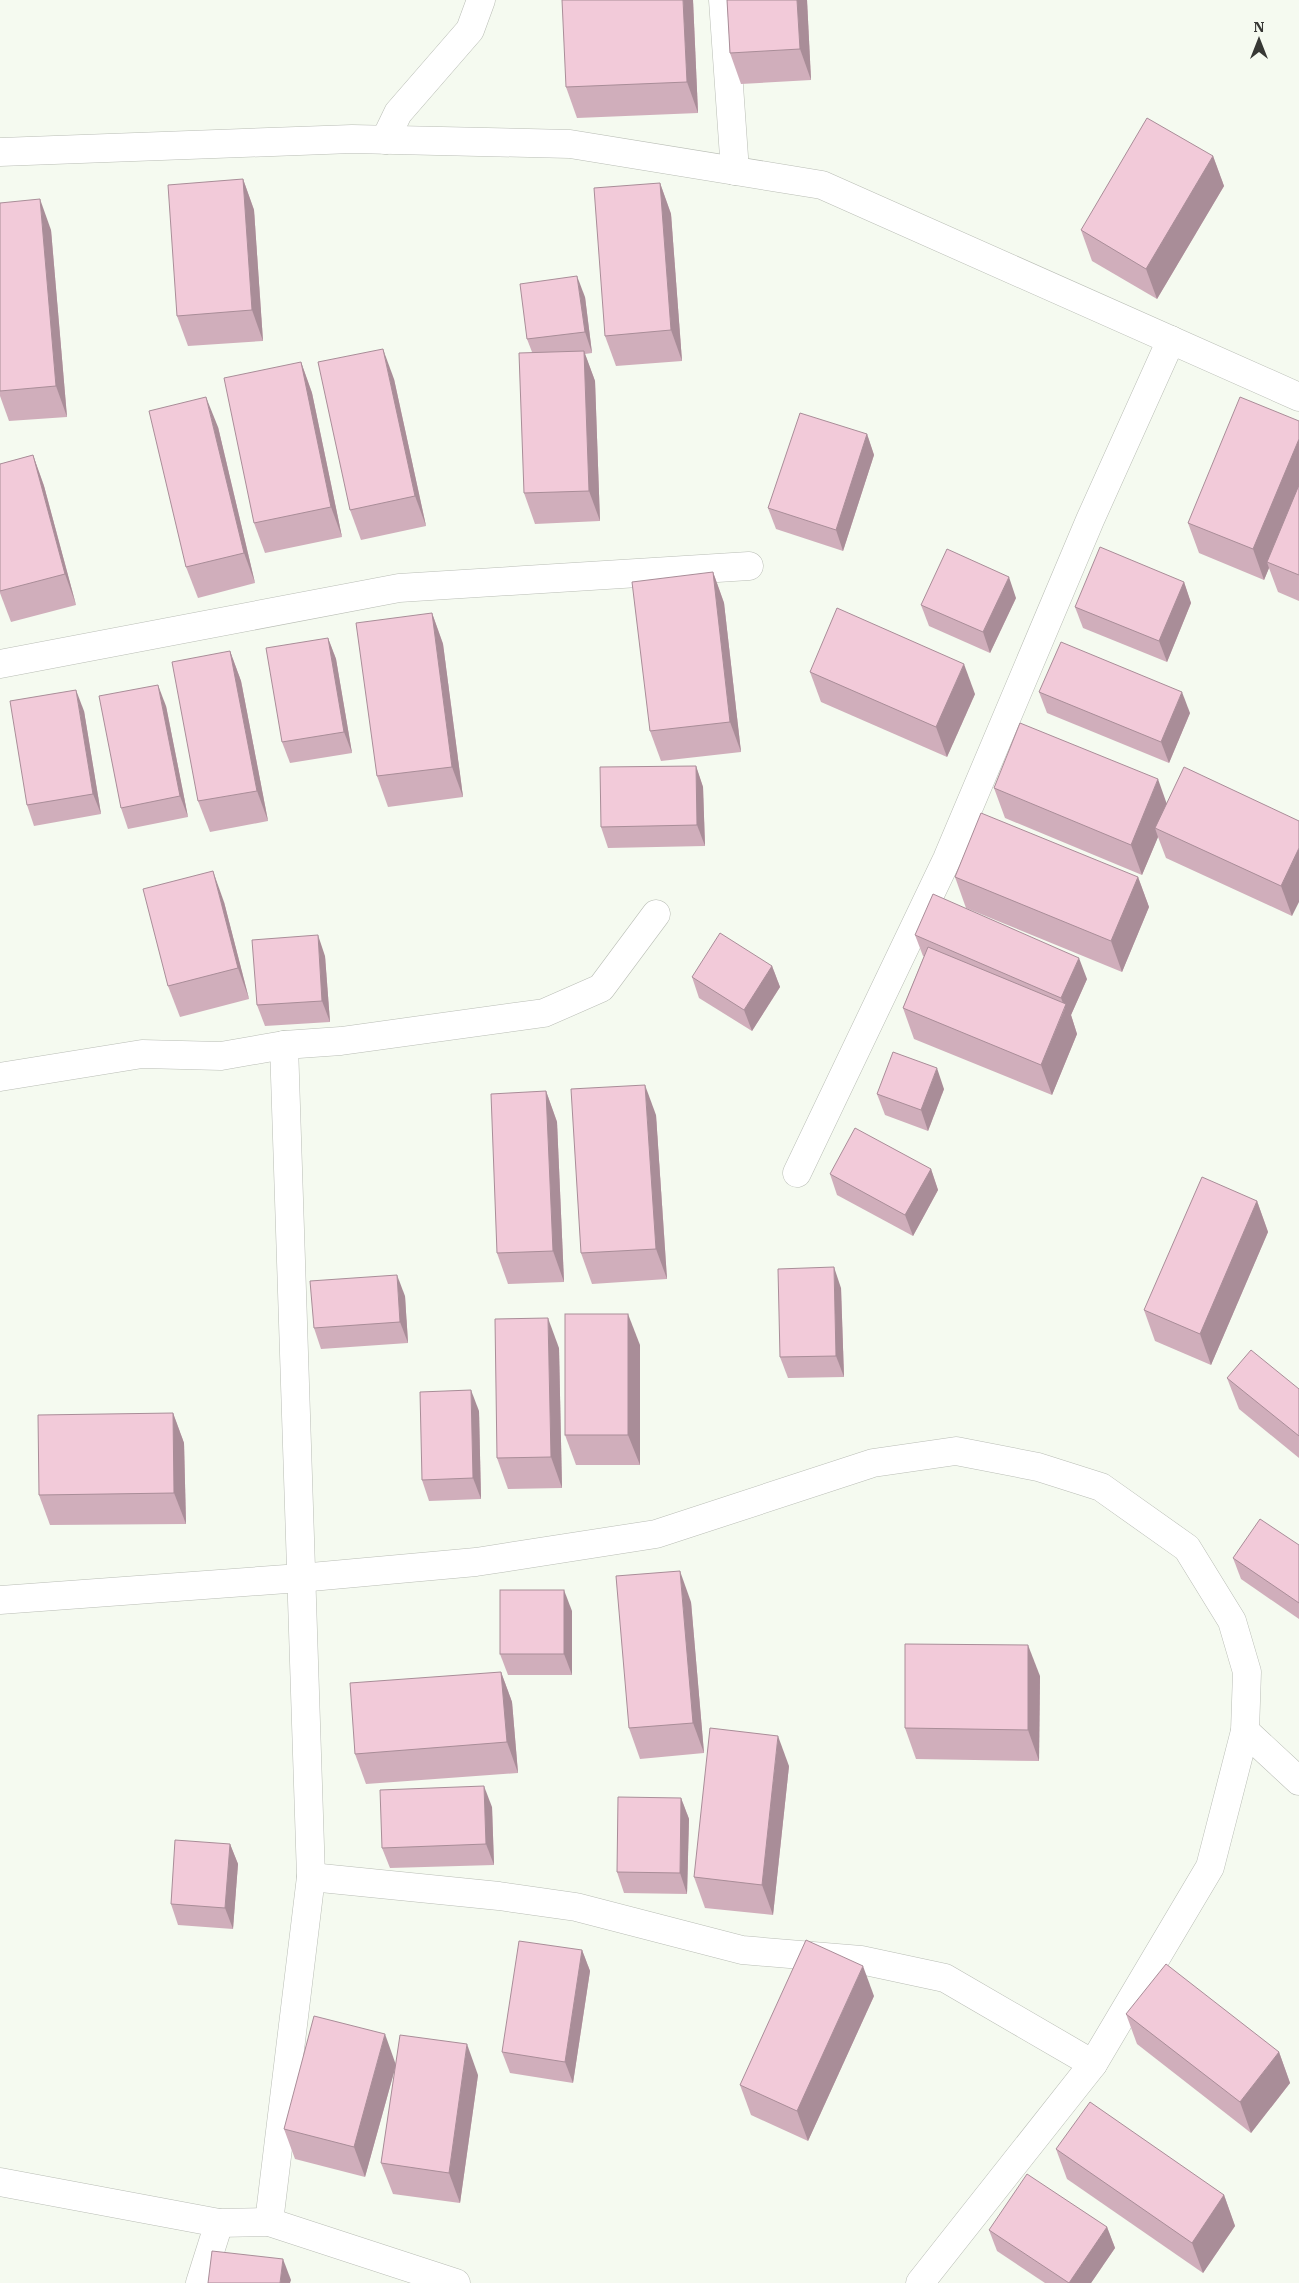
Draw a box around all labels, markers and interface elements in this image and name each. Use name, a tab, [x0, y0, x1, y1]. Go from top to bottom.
north arrow	[1234, 15, 1284, 65]
text: N	[1253, 18, 1265, 36]

